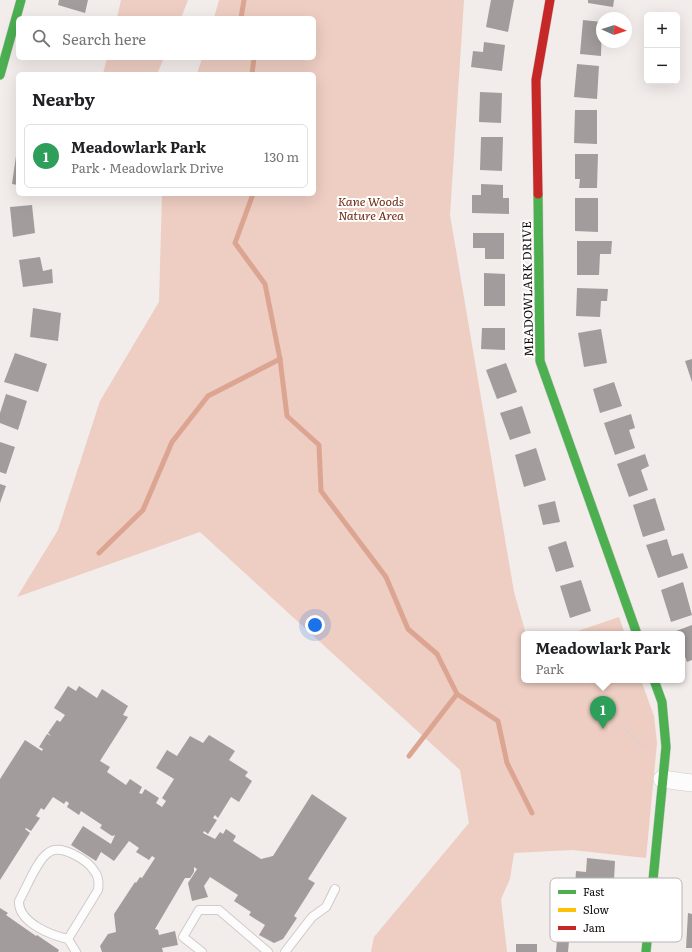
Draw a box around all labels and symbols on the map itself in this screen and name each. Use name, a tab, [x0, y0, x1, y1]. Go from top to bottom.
north arrow	[596, 12, 632, 48]
park label: Kane Woods Nature Area	[338, 192, 404, 224]
street label: MEADOWLARK DRIVE	[517, 221, 537, 357]
your location	[305, 615, 325, 635]
pin: 1	[590, 696, 616, 729]
legend	[550, 878, 682, 942]
text: Fast	[583, 883, 605, 899]
text: Slow	[583, 901, 609, 917]
text: Jam	[583, 919, 606, 935]

